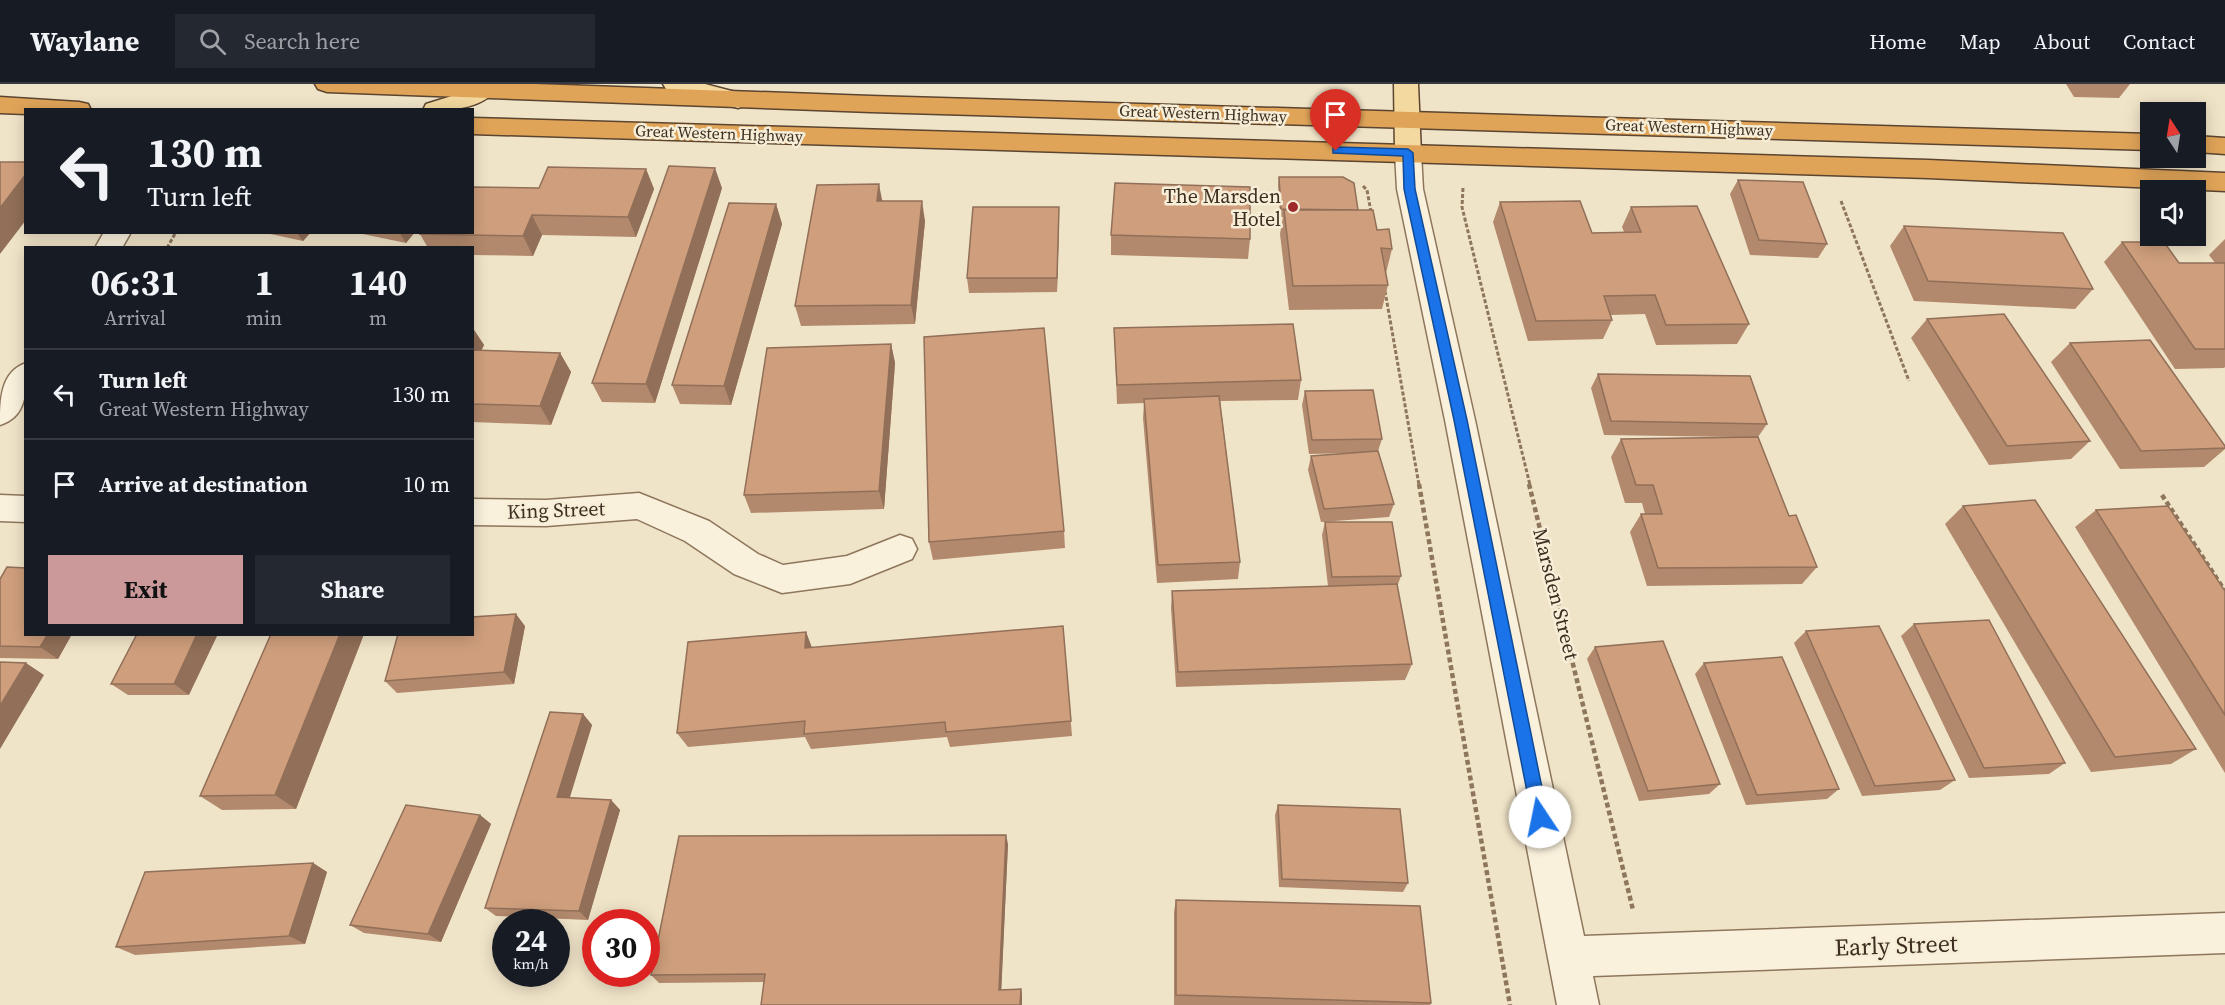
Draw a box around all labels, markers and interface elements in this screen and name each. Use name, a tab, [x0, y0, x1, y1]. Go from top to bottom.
search box	[175, 14, 595, 68]
text: Waylane	[30, 22, 139, 60]
icon: search	[196, 25, 229, 58]
text: Search here	[244, 26, 360, 56]
text: Home	[1869, 27, 1927, 56]
text: Map	[1960, 27, 2001, 56]
text: About	[2034, 27, 2090, 56]
text: Contact	[2123, 27, 2195, 56]
pin	[1310, 89, 1361, 151]
icon: arrive	[1319, 98, 1352, 131]
street label: Great Western Highway	[1119, 99, 1288, 127]
north arrow	[2140, 102, 2206, 168]
map controls	[2140, 102, 2206, 246]
street label: Great Western Highway	[1605, 113, 1774, 141]
street label: Great Western Highway	[635, 119, 804, 147]
text: 130 m	[147, 123, 262, 181]
icon: left	[48, 132, 126, 210]
text: Turn left	[147, 178, 251, 215]
button: sound	[2140, 180, 2206, 246]
place label: The Marsden Hotel	[1164, 182, 1281, 233]
marker: The Marsden Hotel	[1286, 200, 1300, 214]
text: 06:31	[91, 258, 179, 307]
text: 1	[254, 258, 274, 307]
text: 140	[349, 258, 407, 307]
text: Arrival	[104, 304, 166, 332]
text: min	[246, 304, 282, 332]
text: m	[369, 304, 387, 332]
text: Turn left	[99, 365, 187, 395]
icon: left	[48, 378, 81, 411]
text: 130 m	[392, 379, 450, 409]
text: Great Western Highway	[99, 395, 309, 423]
icon: arrive	[48, 468, 81, 501]
text: Arrive at destination	[99, 469, 308, 499]
text: 10 m	[403, 469, 450, 499]
street label: King Street	[506, 494, 606, 526]
street label: Marsden Street	[1526, 525, 1586, 663]
button: Exit	[48, 555, 243, 624]
button: Share	[255, 555, 450, 624]
position arrow	[1508, 785, 1572, 849]
speed limit sign: 30	[582, 909, 660, 987]
text: 24	[515, 920, 547, 961]
street label: Early Street	[1834, 926, 1958, 964]
text: km/h	[513, 953, 549, 974]

